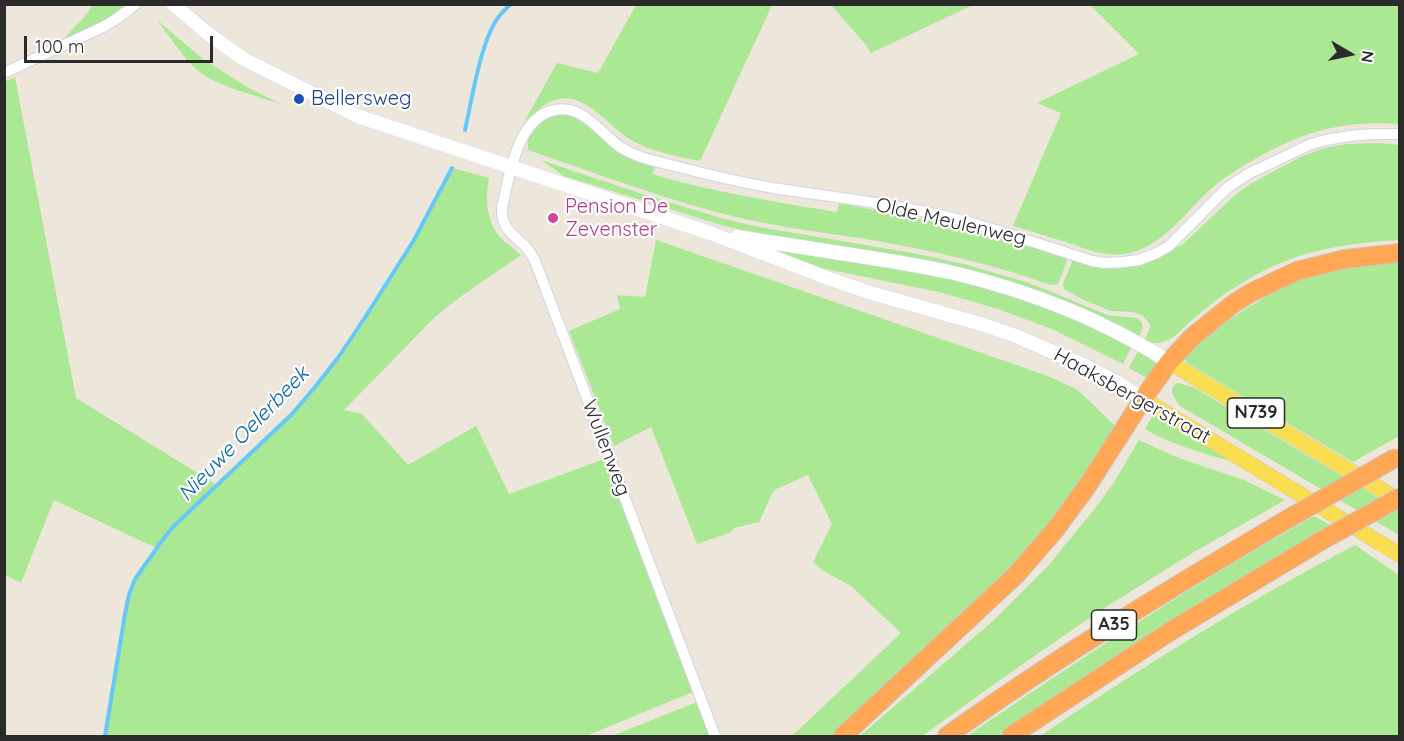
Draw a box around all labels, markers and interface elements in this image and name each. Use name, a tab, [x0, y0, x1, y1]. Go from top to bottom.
scale bar	[27, 24, 216, 62]
north arrow	[1320, 24, 1380, 84]
text: 100 m	[35, 35, 84, 58]
text: N	[1357, 49, 1379, 64]
place label: Bellersweg	[311, 87, 411, 111]
marker: Bellersweg	[292, 92, 306, 106]
street label: Olde Meulenweg	[873, 193, 1029, 251]
place label: Pension De Zevenster	[565, 195, 668, 242]
marker: Pension De Zevenster	[546, 211, 560, 225]
street label: Haaksbergerstraat	[1049, 343, 1215, 449]
water label: Nieuwe Oelerbeek	[173, 361, 315, 507]
street label: Wullenweg	[577, 397, 635, 499]
road number: N739	[1228, 398, 1284, 428]
road number: A35	[1092, 610, 1136, 640]

